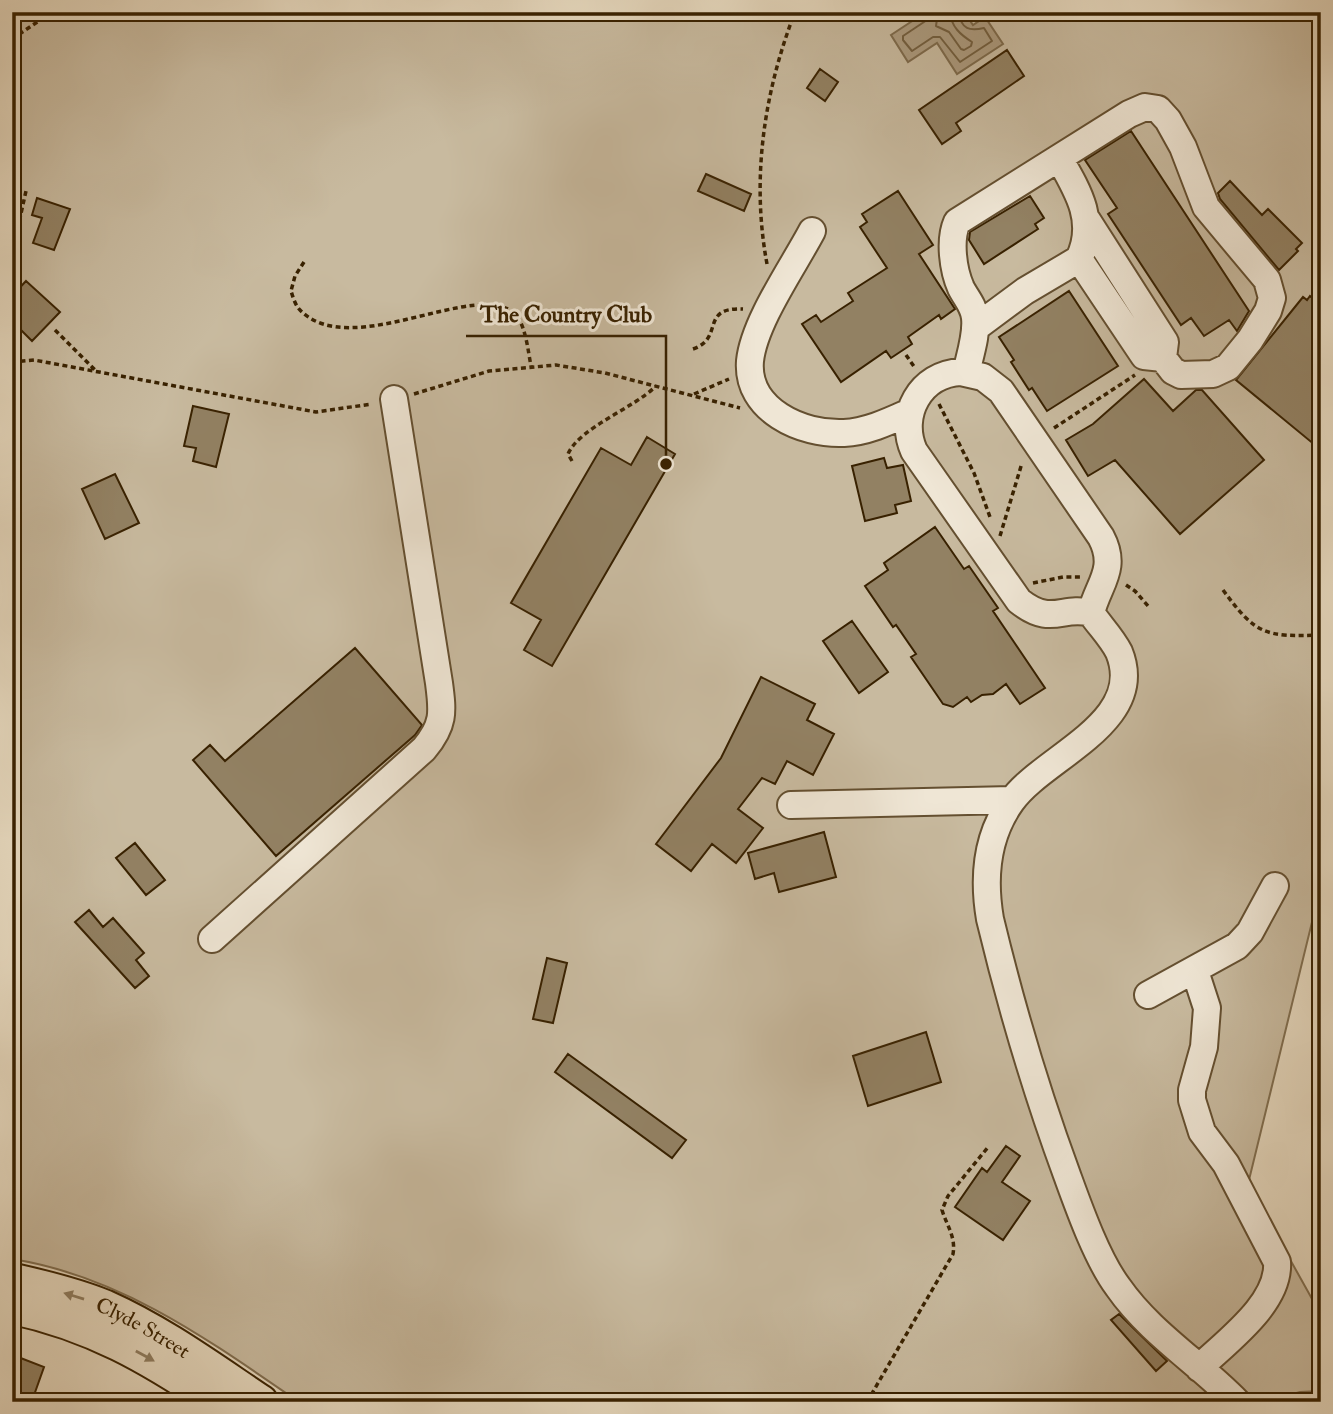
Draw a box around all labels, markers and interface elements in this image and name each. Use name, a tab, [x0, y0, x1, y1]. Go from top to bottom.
callout: The Country Club	[466, 292, 666, 336]
text: The Country Club	[479, 300, 652, 330]
one-way arrow	[63, 1291, 84, 1301]
street label: Clyde Street	[91, 1292, 195, 1365]
one-way arrow	[135, 1350, 154, 1362]

